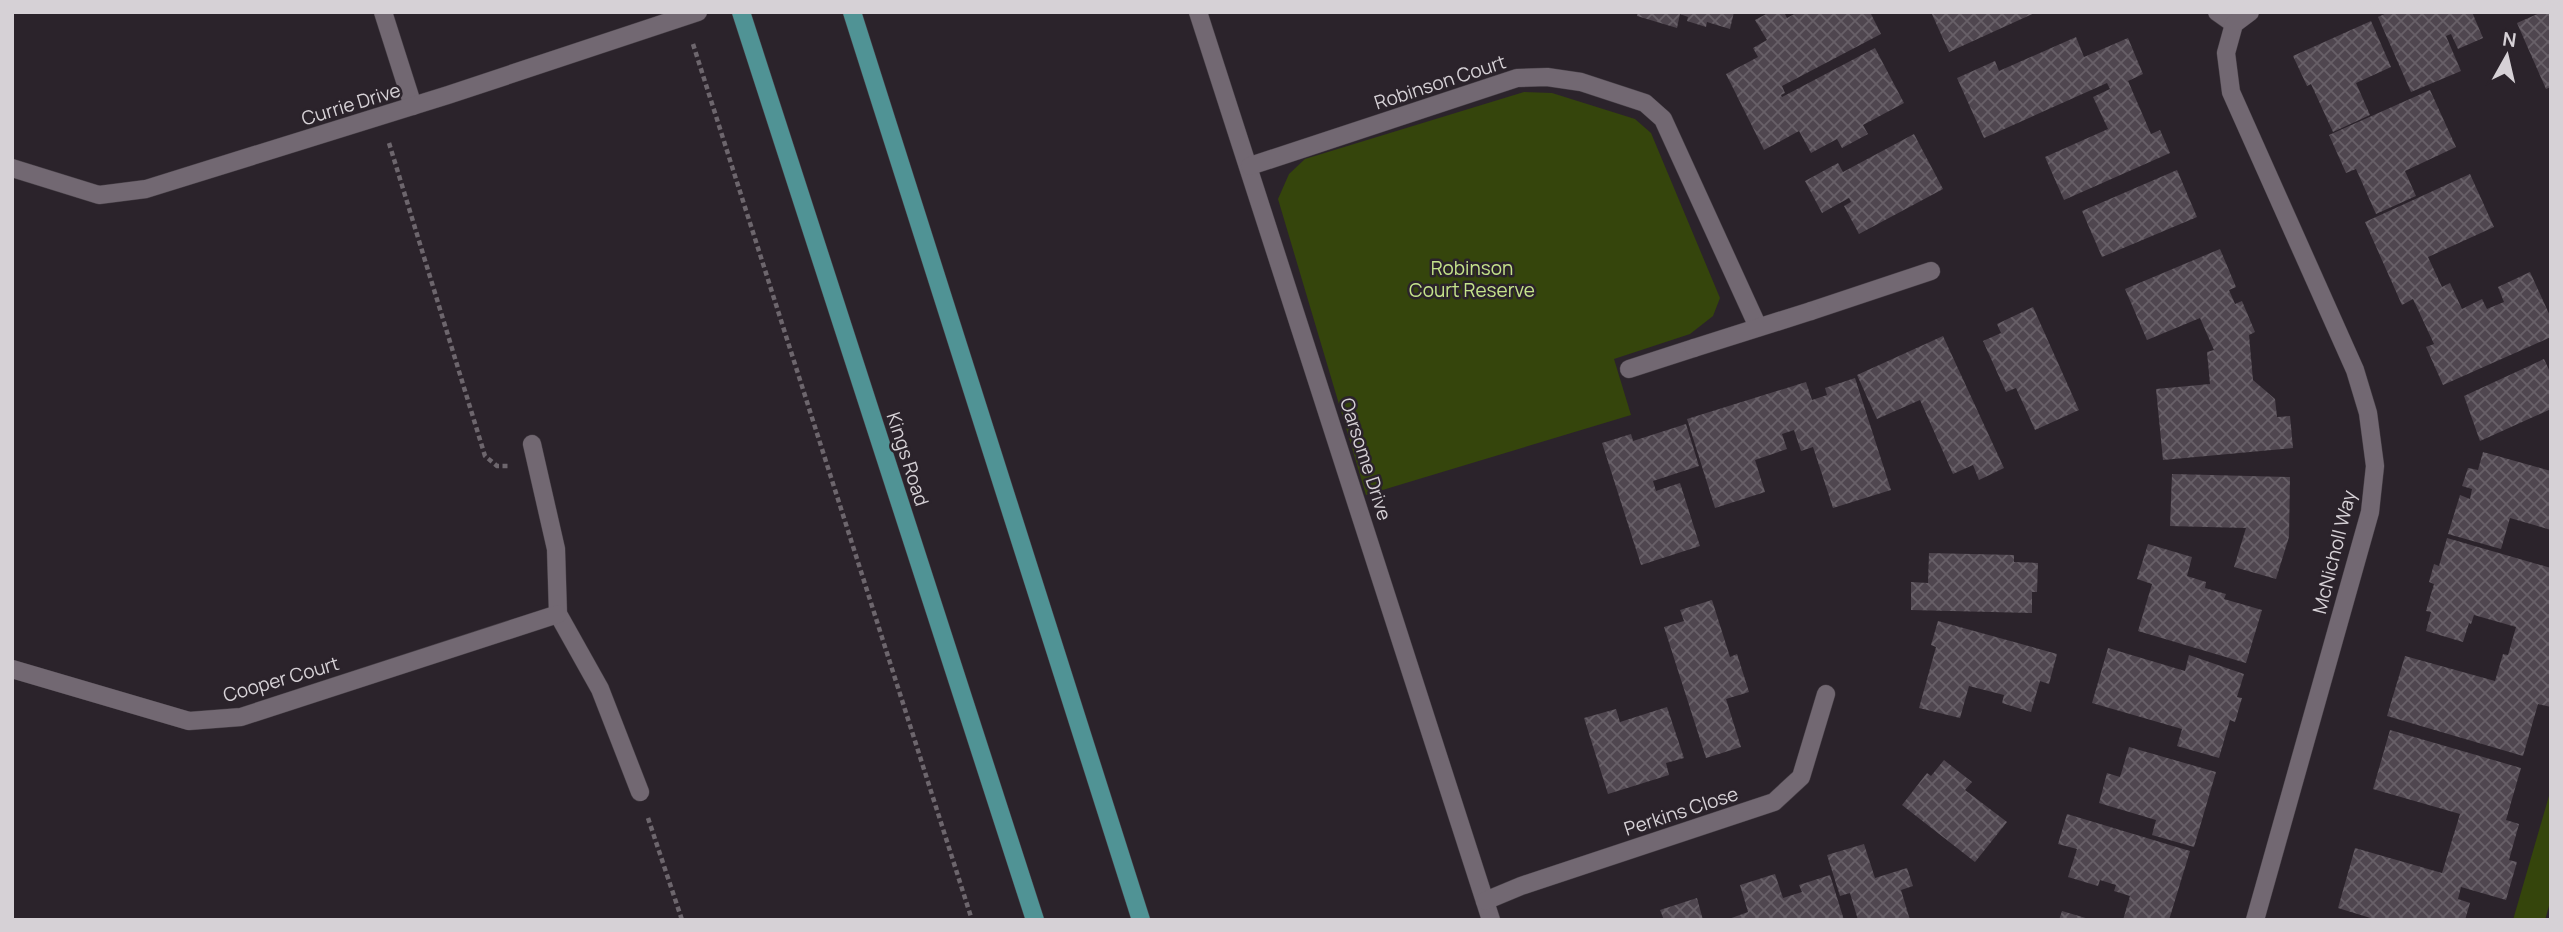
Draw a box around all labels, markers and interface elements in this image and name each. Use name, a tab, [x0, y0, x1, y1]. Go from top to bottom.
north arrow	[2472, 21, 2542, 91]
text: N	[2501, 25, 2518, 53]
street label: Robinson Court	[1371, 48, 1509, 116]
street label: Currie Drive	[298, 77, 404, 131]
park label: Robinson Court Reserve	[1409, 255, 1535, 303]
street label: Oarsome Drive	[1334, 394, 1398, 524]
street label: Kings Road	[881, 409, 935, 509]
street label: McNicholl Way	[2306, 487, 2362, 617]
street label: Cooper Court	[220, 650, 342, 708]
street label: Perkins Close	[1621, 780, 1741, 842]

